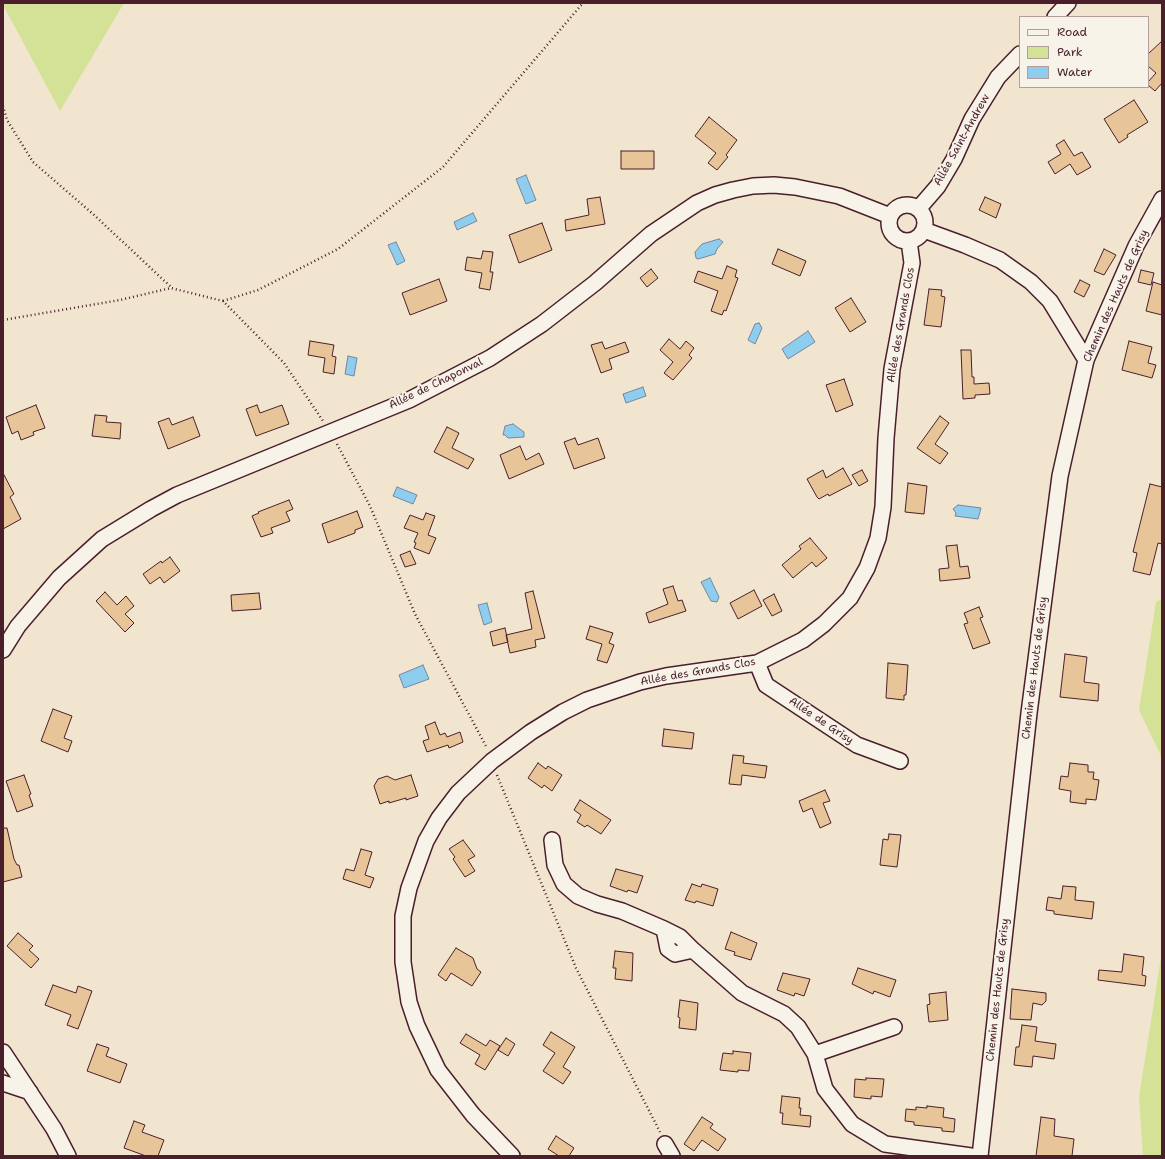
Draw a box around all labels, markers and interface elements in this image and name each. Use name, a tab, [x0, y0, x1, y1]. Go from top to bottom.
legend	[1019, 16, 1149, 88]
text: Road	[1057, 24, 1087, 40]
text: Park	[1057, 44, 1083, 60]
text: Water	[1057, 64, 1092, 80]
street label: Allée Saint-Andrew	[931, 92, 993, 188]
street label: Chemin des Hauts de Grisy	[1081, 228, 1151, 364]
street label: Allée des Grands Clos	[884, 266, 918, 384]
street label: Allée de Chaponval	[387, 356, 485, 412]
street label: Chemin des Hauts de Grisy	[1020, 596, 1050, 740]
street label: Allée des Grands Clos	[639, 655, 757, 689]
street label: Allée de Grisy	[786, 695, 856, 747]
street label: Chemin des Hauts de Grisy	[984, 918, 1012, 1062]

